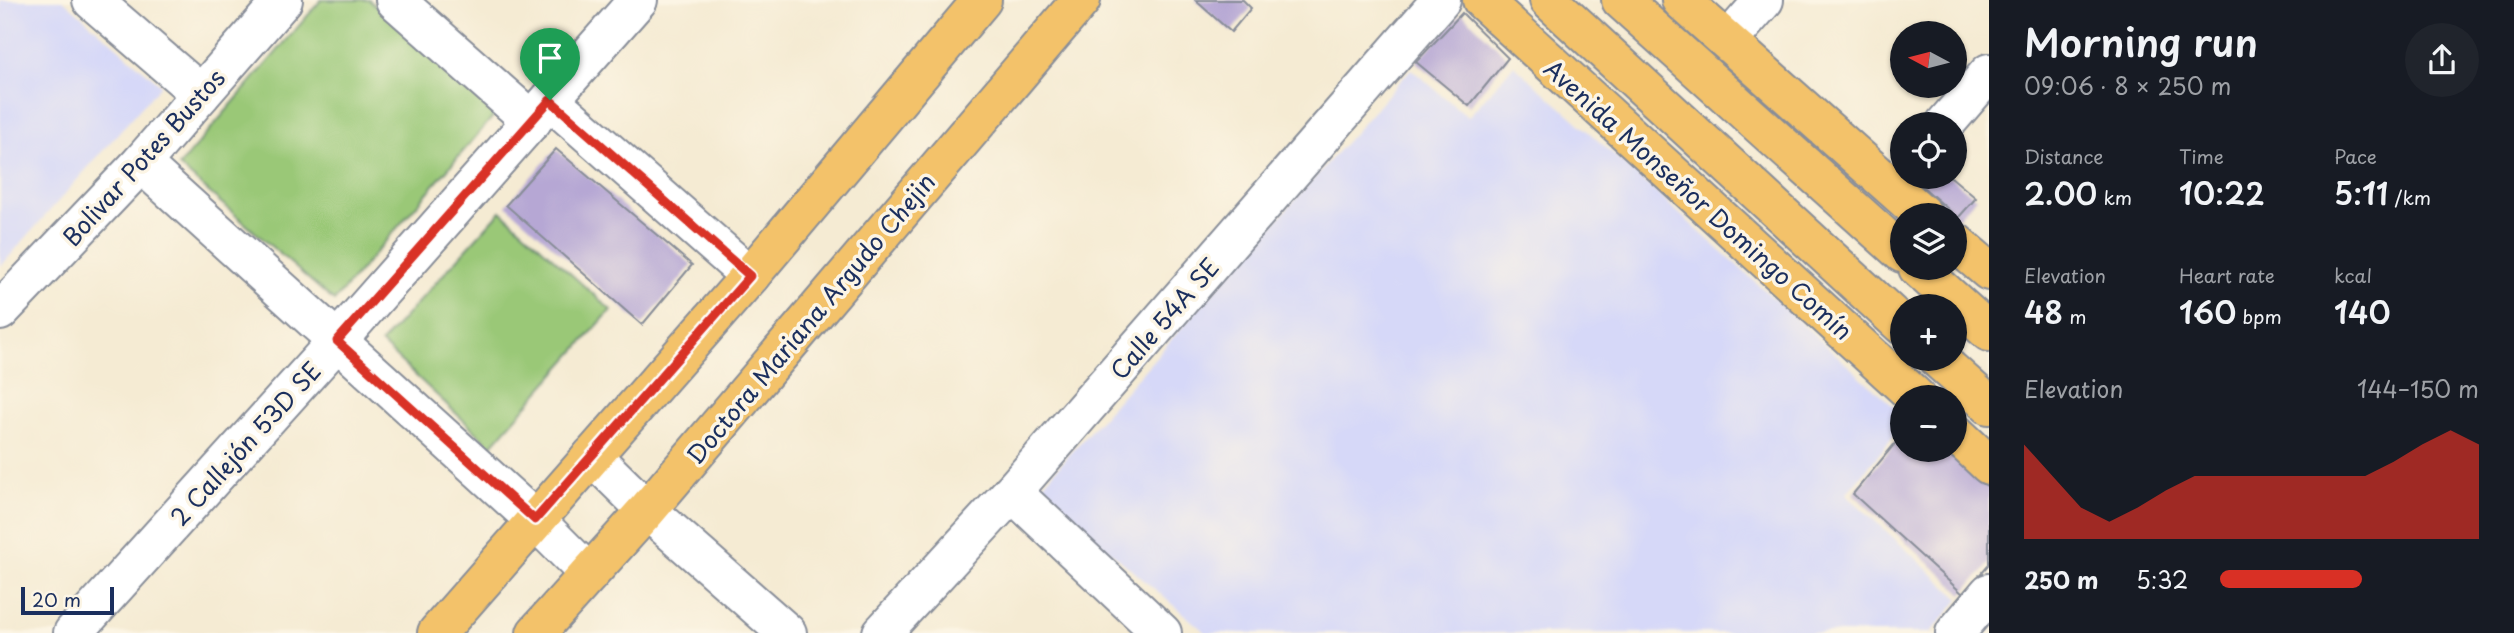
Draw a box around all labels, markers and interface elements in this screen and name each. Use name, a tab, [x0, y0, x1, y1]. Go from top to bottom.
text: Morning run	[2024, 13, 2258, 70]
north arrow	[1890, 21, 1967, 98]
map controls	[1890, 21, 1967, 462]
button: share	[2405, 23, 2479, 97]
pin	[520, 28, 580, 100]
icon: arrive	[531, 39, 569, 77]
street label: Avenida Monseñor Domingo Comín	[1537, 50, 1861, 348]
street label: Bolivar Potes Bustos	[53, 60, 233, 254]
text: 09:06 · 8 × 250 m	[2024, 68, 2232, 103]
button: locate	[1890, 112, 1967, 189]
text: Distance	[2024, 142, 2104, 170]
text: Time	[2179, 142, 2224, 170]
text: Pace	[2334, 142, 2377, 170]
street label: Doctora Mariana Argudo Chejin	[677, 165, 943, 471]
text: 2.00	[2024, 170, 2097, 215]
text: 10:22	[2179, 170, 2265, 215]
text: 5:11	[2334, 170, 2388, 215]
text: km	[2097, 183, 2132, 211]
text: /km	[2388, 183, 2431, 211]
button: layers	[1890, 203, 1967, 280]
street label: Calle 54A SE	[1101, 249, 1227, 387]
text: Elevation	[2024, 261, 2106, 289]
text: Heart rate	[2179, 261, 2275, 289]
text: kcal	[2334, 261, 2372, 289]
text: 48	[2024, 289, 2063, 334]
text: 160	[2179, 289, 2236, 334]
text: 140	[2334, 289, 2391, 334]
button: +	[1890, 294, 1967, 371]
text: m	[2063, 302, 2087, 330]
text: bpm	[2236, 302, 2282, 330]
street label: 2 Callejón 53D SE	[161, 353, 329, 533]
text: Elevation	[2024, 371, 2123, 406]
text: 144–150 m	[2357, 371, 2479, 406]
button: −	[1890, 385, 1967, 462]
text: 250 m	[2024, 562, 2099, 597]
text: 5:32	[2136, 562, 2188, 597]
scale bar	[21, 584, 114, 616]
text: 20 m	[32, 585, 81, 613]

